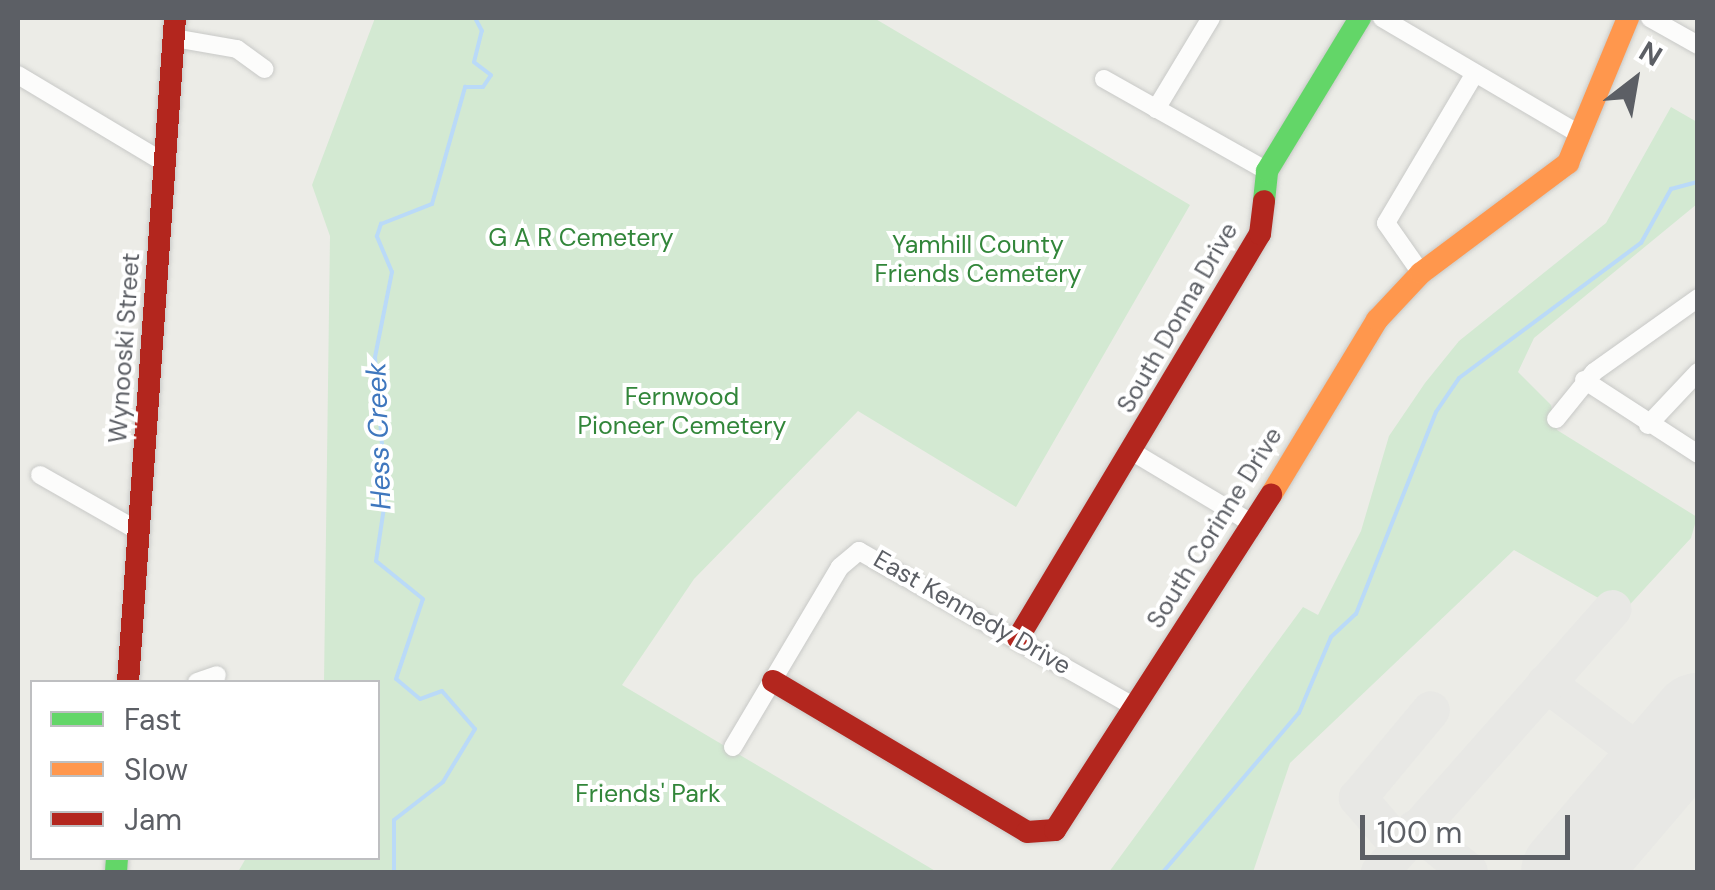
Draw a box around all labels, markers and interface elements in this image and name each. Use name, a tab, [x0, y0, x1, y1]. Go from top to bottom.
north arrow	[1585, 30, 1685, 130]
text: N	[1632, 33, 1669, 75]
street label: South Donna Drive	[1111, 218, 1245, 418]
park label: G A R Cemetery	[488, 223, 674, 253]
park label: Yamhill County Friends Cemetery	[874, 231, 1082, 290]
street label: Wynooski Street	[103, 252, 147, 444]
water label: Hess Creek	[360, 362, 398, 510]
park label: Fernwood Pioneer Cemetery	[578, 383, 786, 442]
street label: South Corinne Drive	[1141, 422, 1289, 634]
street label: East Kennedy Drive	[868, 544, 1076, 682]
legend	[30, 680, 380, 860]
text: Fast	[124, 700, 182, 739]
text: Slow	[124, 750, 188, 789]
park label: Friends' Park	[575, 779, 721, 809]
scale bar	[1365, 795, 1575, 857]
text: Jam	[124, 800, 182, 839]
text: 100 m	[1377, 813, 1462, 852]

